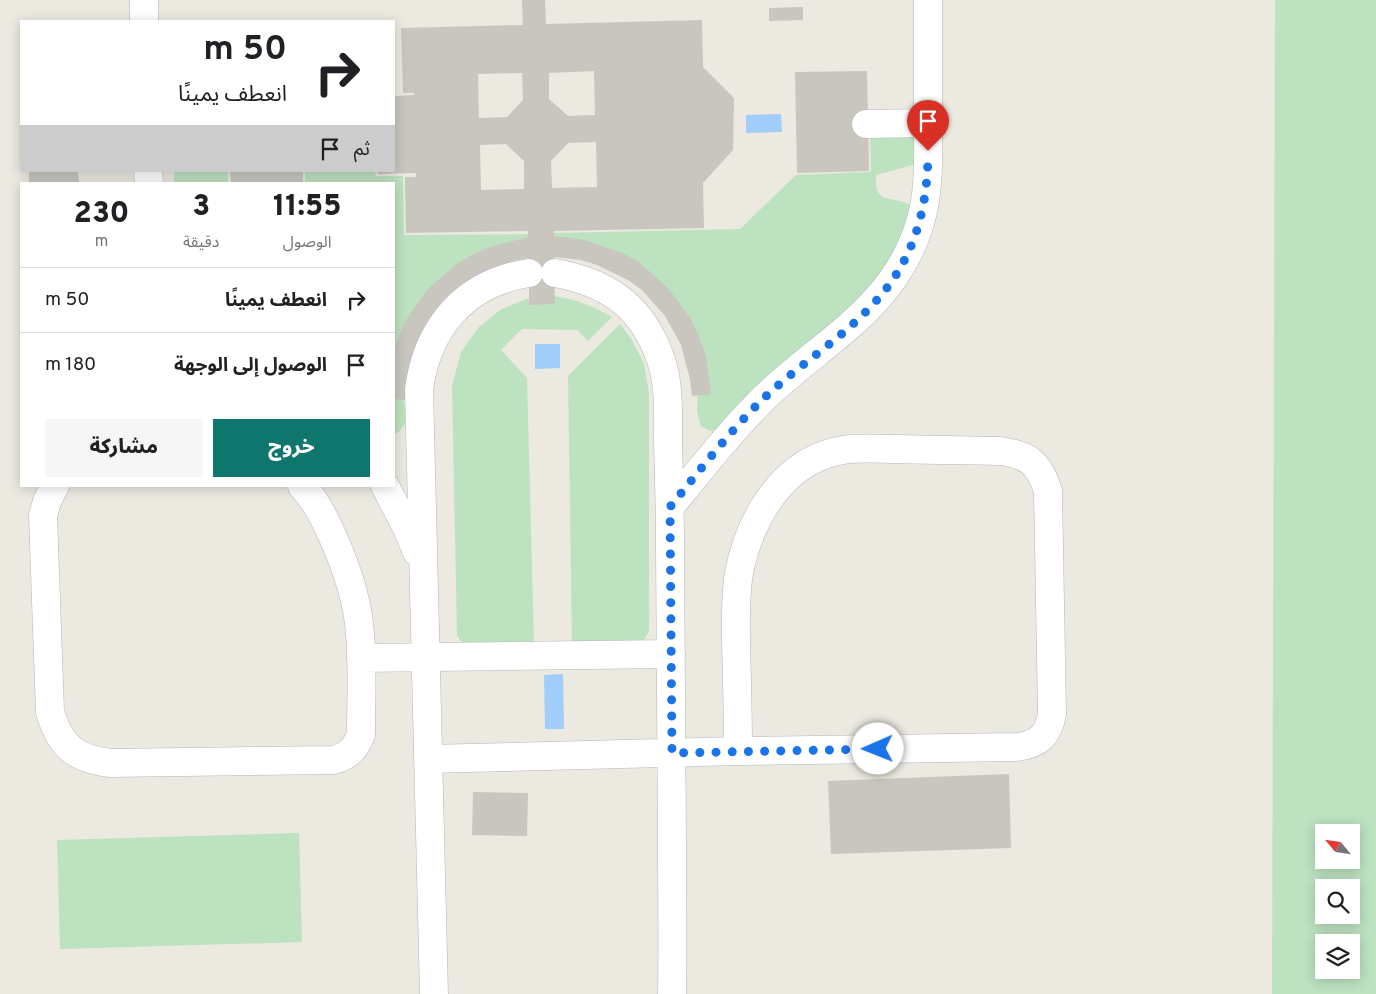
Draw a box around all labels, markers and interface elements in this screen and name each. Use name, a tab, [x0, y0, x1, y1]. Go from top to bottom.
text: 50 m	[203, 28, 287, 72]
icon: right	[305, 40, 370, 105]
text: انعطف يمينًا	[178, 82, 287, 109]
pin	[907, 100, 949, 151]
icon: arrive	[914, 107, 942, 135]
icon: arrive	[316, 135, 344, 163]
text: ثم	[354, 138, 370, 162]
text: 3	[192, 189, 210, 226]
text: 11:55	[273, 189, 341, 226]
text: 230	[74, 196, 129, 233]
text: m	[95, 232, 108, 252]
text: دقيقة	[183, 233, 219, 253]
text: الوصول	[283, 233, 331, 253]
icon: right	[342, 286, 370, 314]
text: 50 m	[45, 288, 90, 312]
text: انعطف يمينًا	[225, 289, 327, 313]
icon: arrive	[342, 351, 370, 379]
text: 180 m	[45, 353, 96, 377]
text: الوصول إلى الوجهة	[174, 354, 327, 378]
button: مشاركة	[45, 419, 203, 477]
button: خروج	[213, 419, 370, 477]
position arrow	[851, 722, 903, 774]
north arrow	[1315, 824, 1360, 869]
map controls	[1315, 824, 1360, 979]
button: search	[1315, 879, 1360, 924]
button: layers	[1315, 934, 1360, 979]

